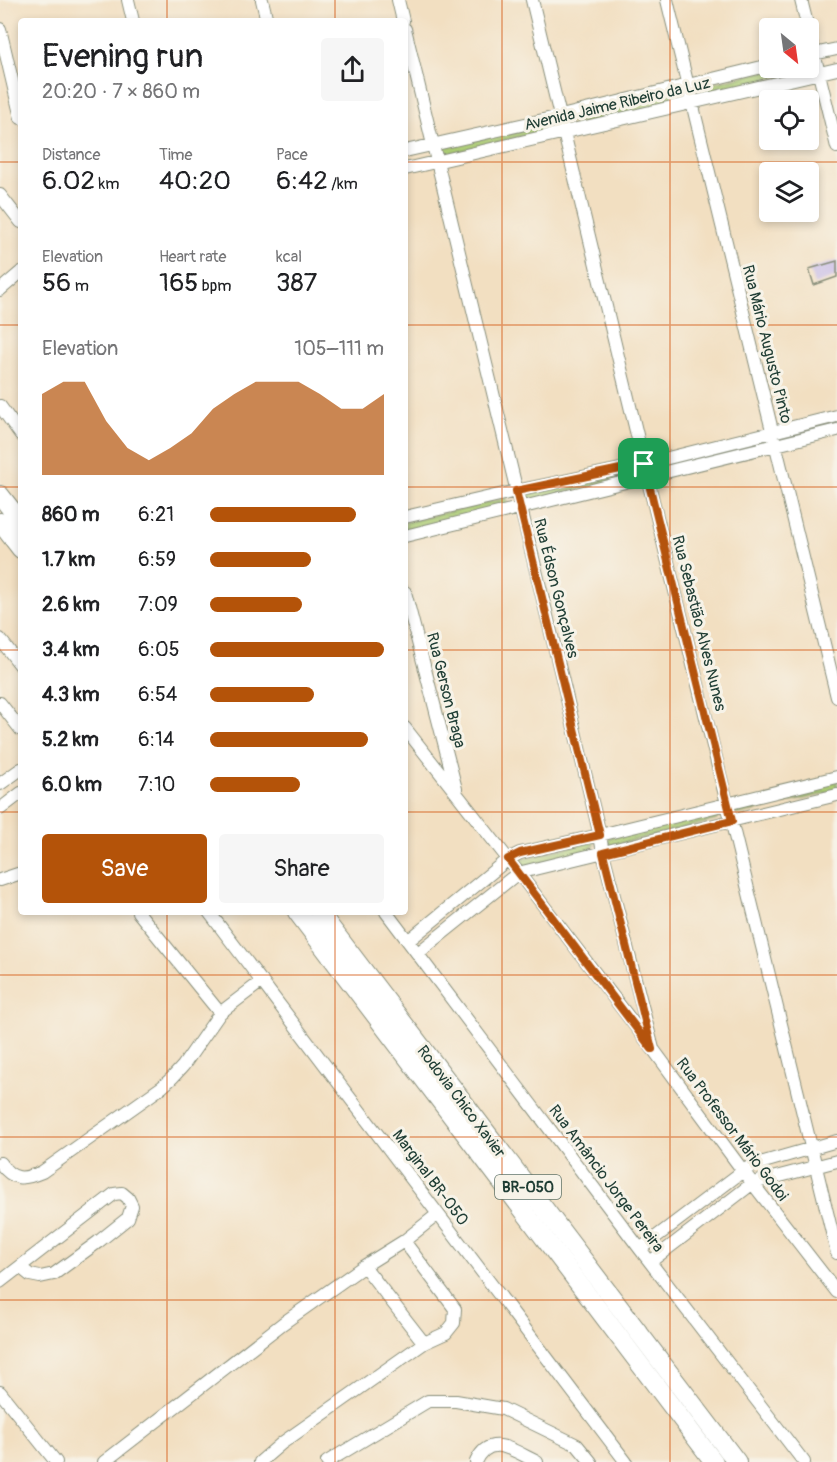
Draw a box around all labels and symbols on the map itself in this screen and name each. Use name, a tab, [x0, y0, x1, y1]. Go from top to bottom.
north arrow	[759, 18, 819, 78]
street label: Avenida Jaime Ribeiro da Luz	[522, 73, 712, 135]
street label: Rua Mário Augusto Pinto	[738, 263, 797, 426]
pin	[618, 438, 669, 489]
street label: Rua Édson Gonçalves	[529, 516, 583, 660]
street label: Rua Sebastião Alves Nunes	[668, 533, 731, 713]
street label: Rua Gerson Braga	[422, 630, 470, 750]
street label: Rodovia Chico Xavier	[412, 1041, 510, 1162]
street label: Rua Professor Mário Godoi	[672, 1054, 793, 1205]
street label: Rua Amâncio Jorge Pereira	[544, 1101, 668, 1256]
street label: Marginal BR-050	[388, 1126, 473, 1230]
road number: BR-050	[495, 1175, 561, 1199]

